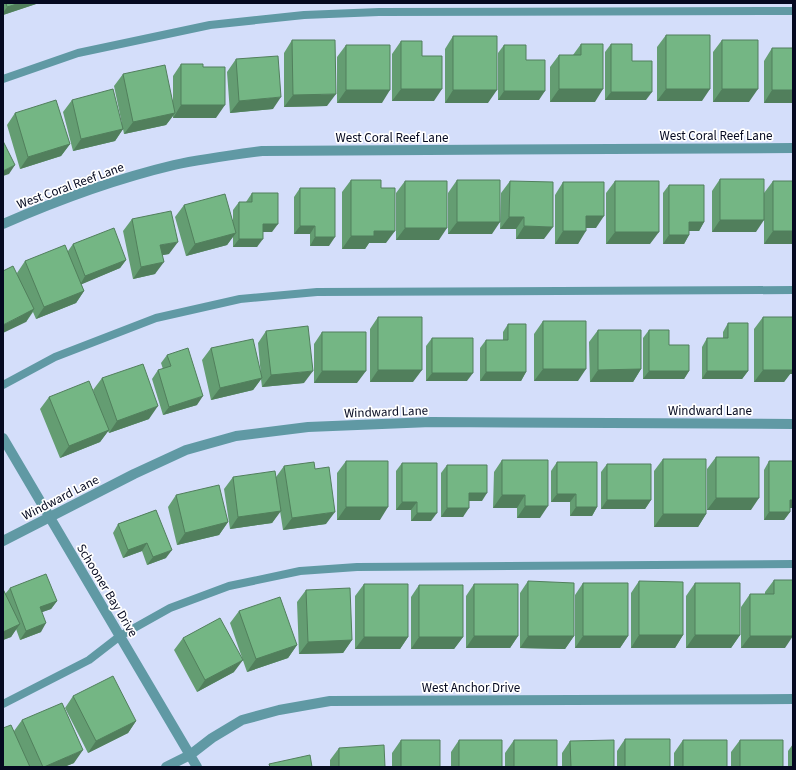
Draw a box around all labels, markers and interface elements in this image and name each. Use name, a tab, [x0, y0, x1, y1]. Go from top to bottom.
street label: West Coral Reef Lane	[660, 127, 772, 145]
street label: West Coral Reef Lane	[336, 129, 448, 147]
street label: West Coral Reef Lane	[14, 158, 126, 214]
street label: Windward Lane	[344, 402, 428, 422]
street label: Windward Lane	[668, 402, 752, 420]
street label: Windward Lane	[19, 471, 102, 525]
street label: Schooner Bay Drive	[72, 541, 142, 640]
street label: West Anchor Drive	[422, 679, 520, 697]

